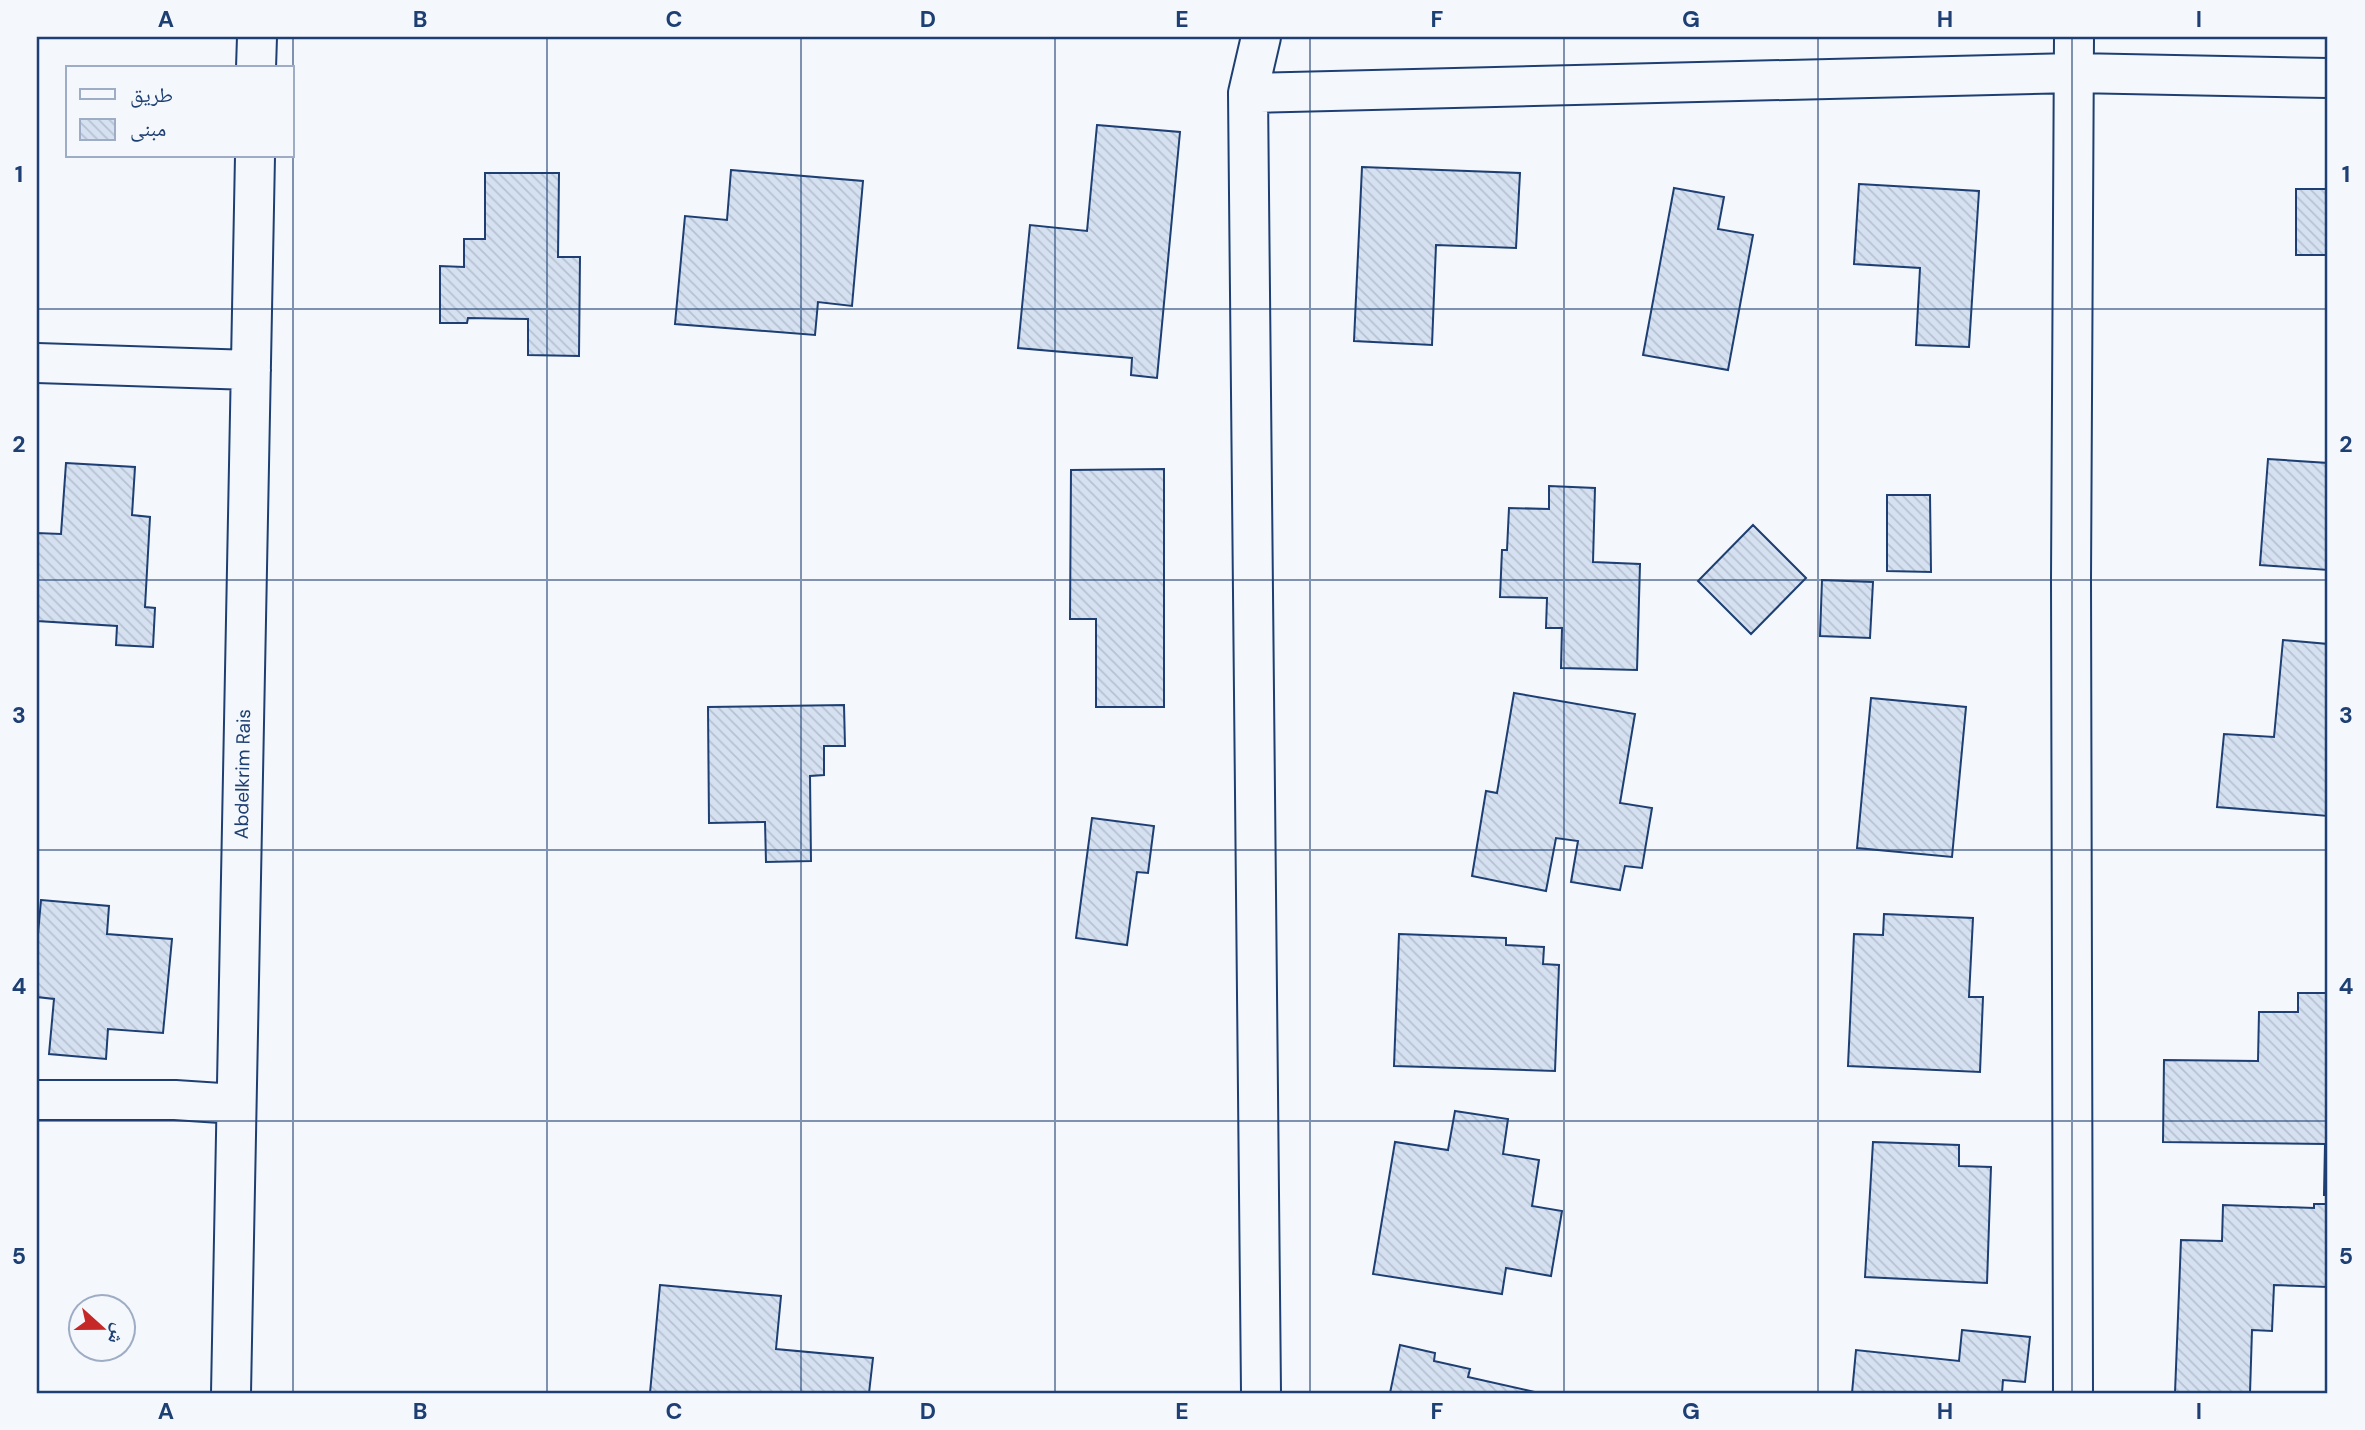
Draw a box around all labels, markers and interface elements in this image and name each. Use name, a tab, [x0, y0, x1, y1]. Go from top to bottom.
text: A	[158, 4, 174, 34]
text: B	[413, 4, 427, 34]
text: C	[666, 4, 682, 34]
text: D	[920, 4, 936, 34]
text: E	[1175, 4, 1189, 34]
text: F	[1431, 4, 1444, 34]
text: G	[1682, 4, 1700, 34]
text: H	[1937, 4, 1953, 34]
text: I	[2196, 4, 2202, 34]
legend	[66, 66, 294, 158]
text: طريق	[130, 81, 173, 109]
text: مبنى	[130, 115, 166, 143]
text: 1	[15, 159, 23, 189]
text: 1	[2342, 159, 2350, 189]
text: 2	[12, 429, 26, 459]
text: 2	[2339, 429, 2353, 459]
text: 3	[12, 700, 26, 730]
text: 3	[2339, 700, 2353, 730]
street label: Abdelkrim Rais	[229, 709, 256, 839]
text: 4	[12, 971, 27, 1001]
text: 4	[2339, 971, 2354, 1001]
text: 5	[12, 1241, 26, 1271]
text: 5	[2339, 1241, 2353, 1271]
north arrow	[66, 1294, 136, 1364]
text: ش	[102, 1320, 133, 1348]
text: A	[158, 1396, 174, 1426]
text: B	[413, 1396, 427, 1426]
text: C	[666, 1396, 682, 1426]
text: D	[920, 1396, 936, 1426]
text: E	[1175, 1396, 1189, 1426]
text: F	[1431, 1396, 1444, 1426]
text: G	[1682, 1396, 1700, 1426]
text: H	[1937, 1396, 1953, 1426]
text: I	[2196, 1396, 2202, 1426]

